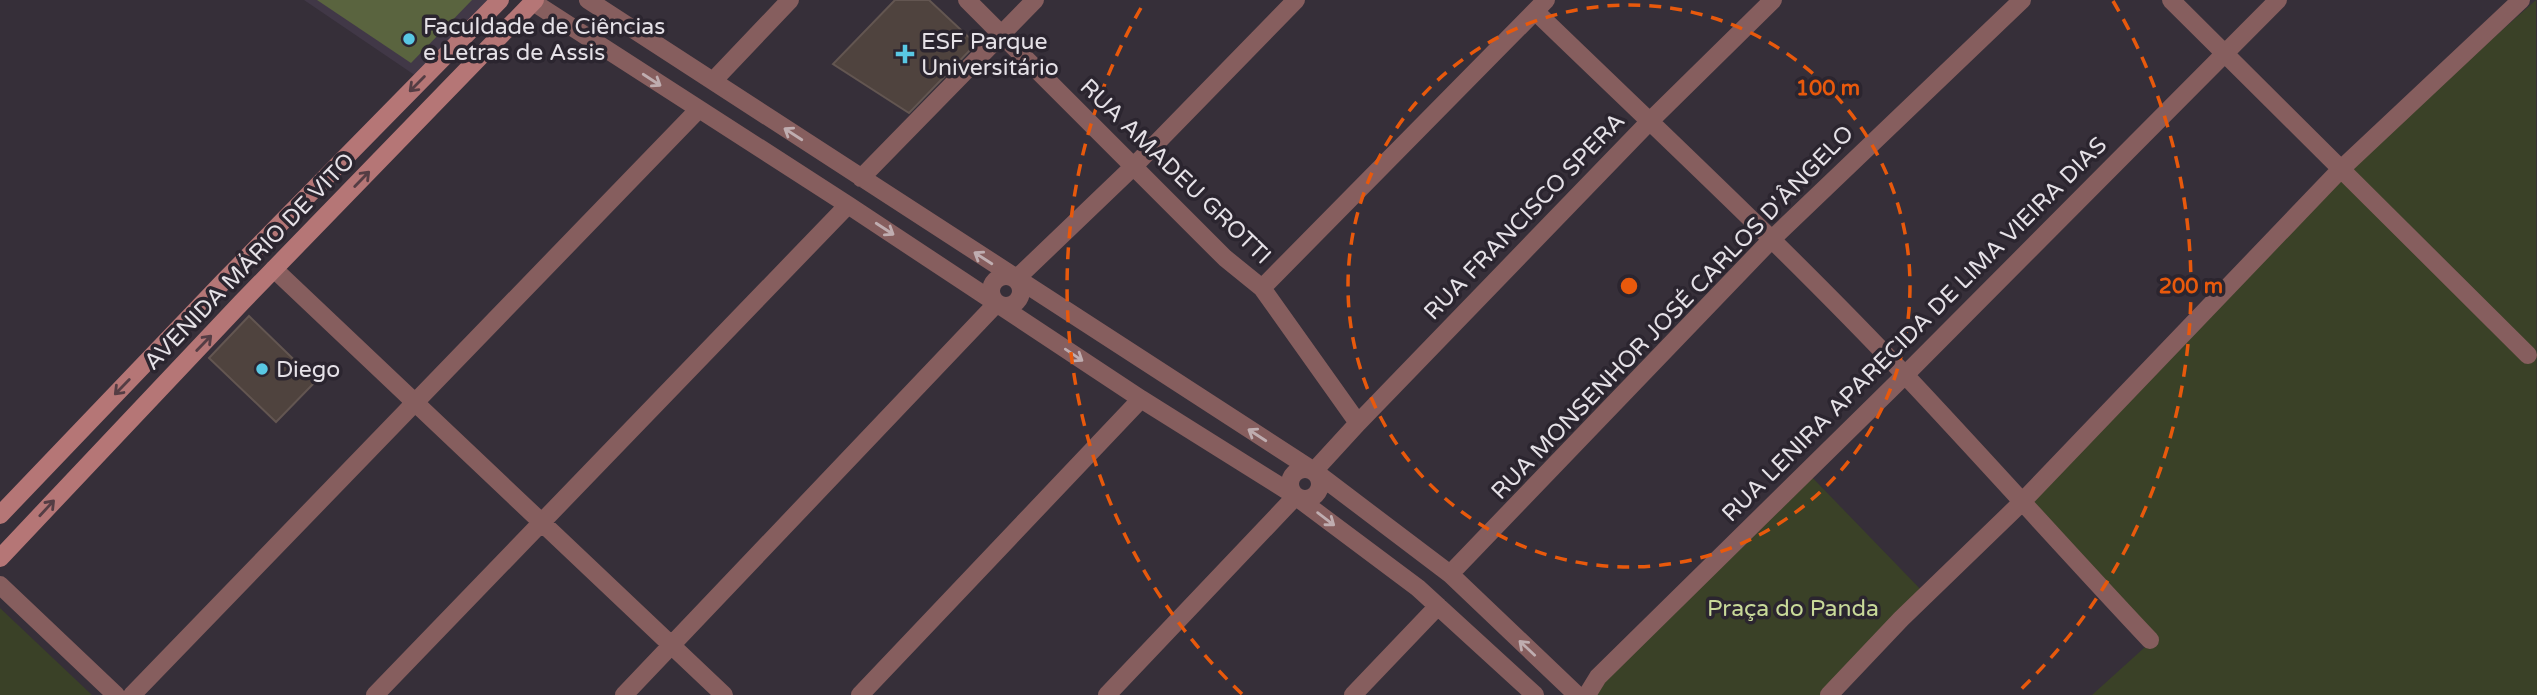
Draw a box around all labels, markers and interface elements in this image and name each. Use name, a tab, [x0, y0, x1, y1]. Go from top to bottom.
place label: Faculdade de Ciências e Letras de Assis	[423, 13, 665, 67]
place label: ESF Parque Universitário	[921, 28, 1059, 82]
marker: Faculdade de Ciências e Letras de Assis	[401, 31, 417, 47]
marker: ESF Parque Universitário	[895, 44, 915, 64]
one-way arrow	[642, 73, 661, 87]
street label: RUA AMADEU GROTTI	[1074, 73, 1277, 270]
one-way arrow	[409, 75, 426, 92]
text: 100 m	[1796, 76, 1860, 101]
street label: RUA FRANCISCO SPERA	[1418, 107, 1631, 326]
street label: RUA MONSENHOR JOSÉ CARLOS D'ÂNGELO	[1486, 120, 1860, 506]
one-way arrow	[784, 126, 803, 141]
street label: RUA LENIRA APARECIDA DE LIMA VIEIRA DIAS	[1716, 131, 2113, 528]
street label: AVENIDA MÁRIO DE VITO	[138, 147, 361, 376]
one-way arrow	[353, 171, 370, 188]
one-way arrow	[875, 222, 894, 236]
one-way arrow	[974, 251, 993, 265]
centre of rings	[1617, 274, 1641, 298]
text: 200 m	[2159, 274, 2223, 299]
one-way arrow	[195, 335, 212, 352]
one-way arrow	[1064, 348, 1084, 362]
place label: Diego	[276, 356, 340, 384]
marker: Diego	[254, 361, 270, 377]
one-way arrow	[114, 378, 130, 396]
one-way arrow	[1247, 427, 1267, 441]
one-way arrow	[39, 499, 55, 517]
one-way arrow	[1316, 512, 1335, 527]
park label: Praça do Panda	[1707, 595, 1879, 623]
one-way arrow	[1519, 640, 1536, 657]

